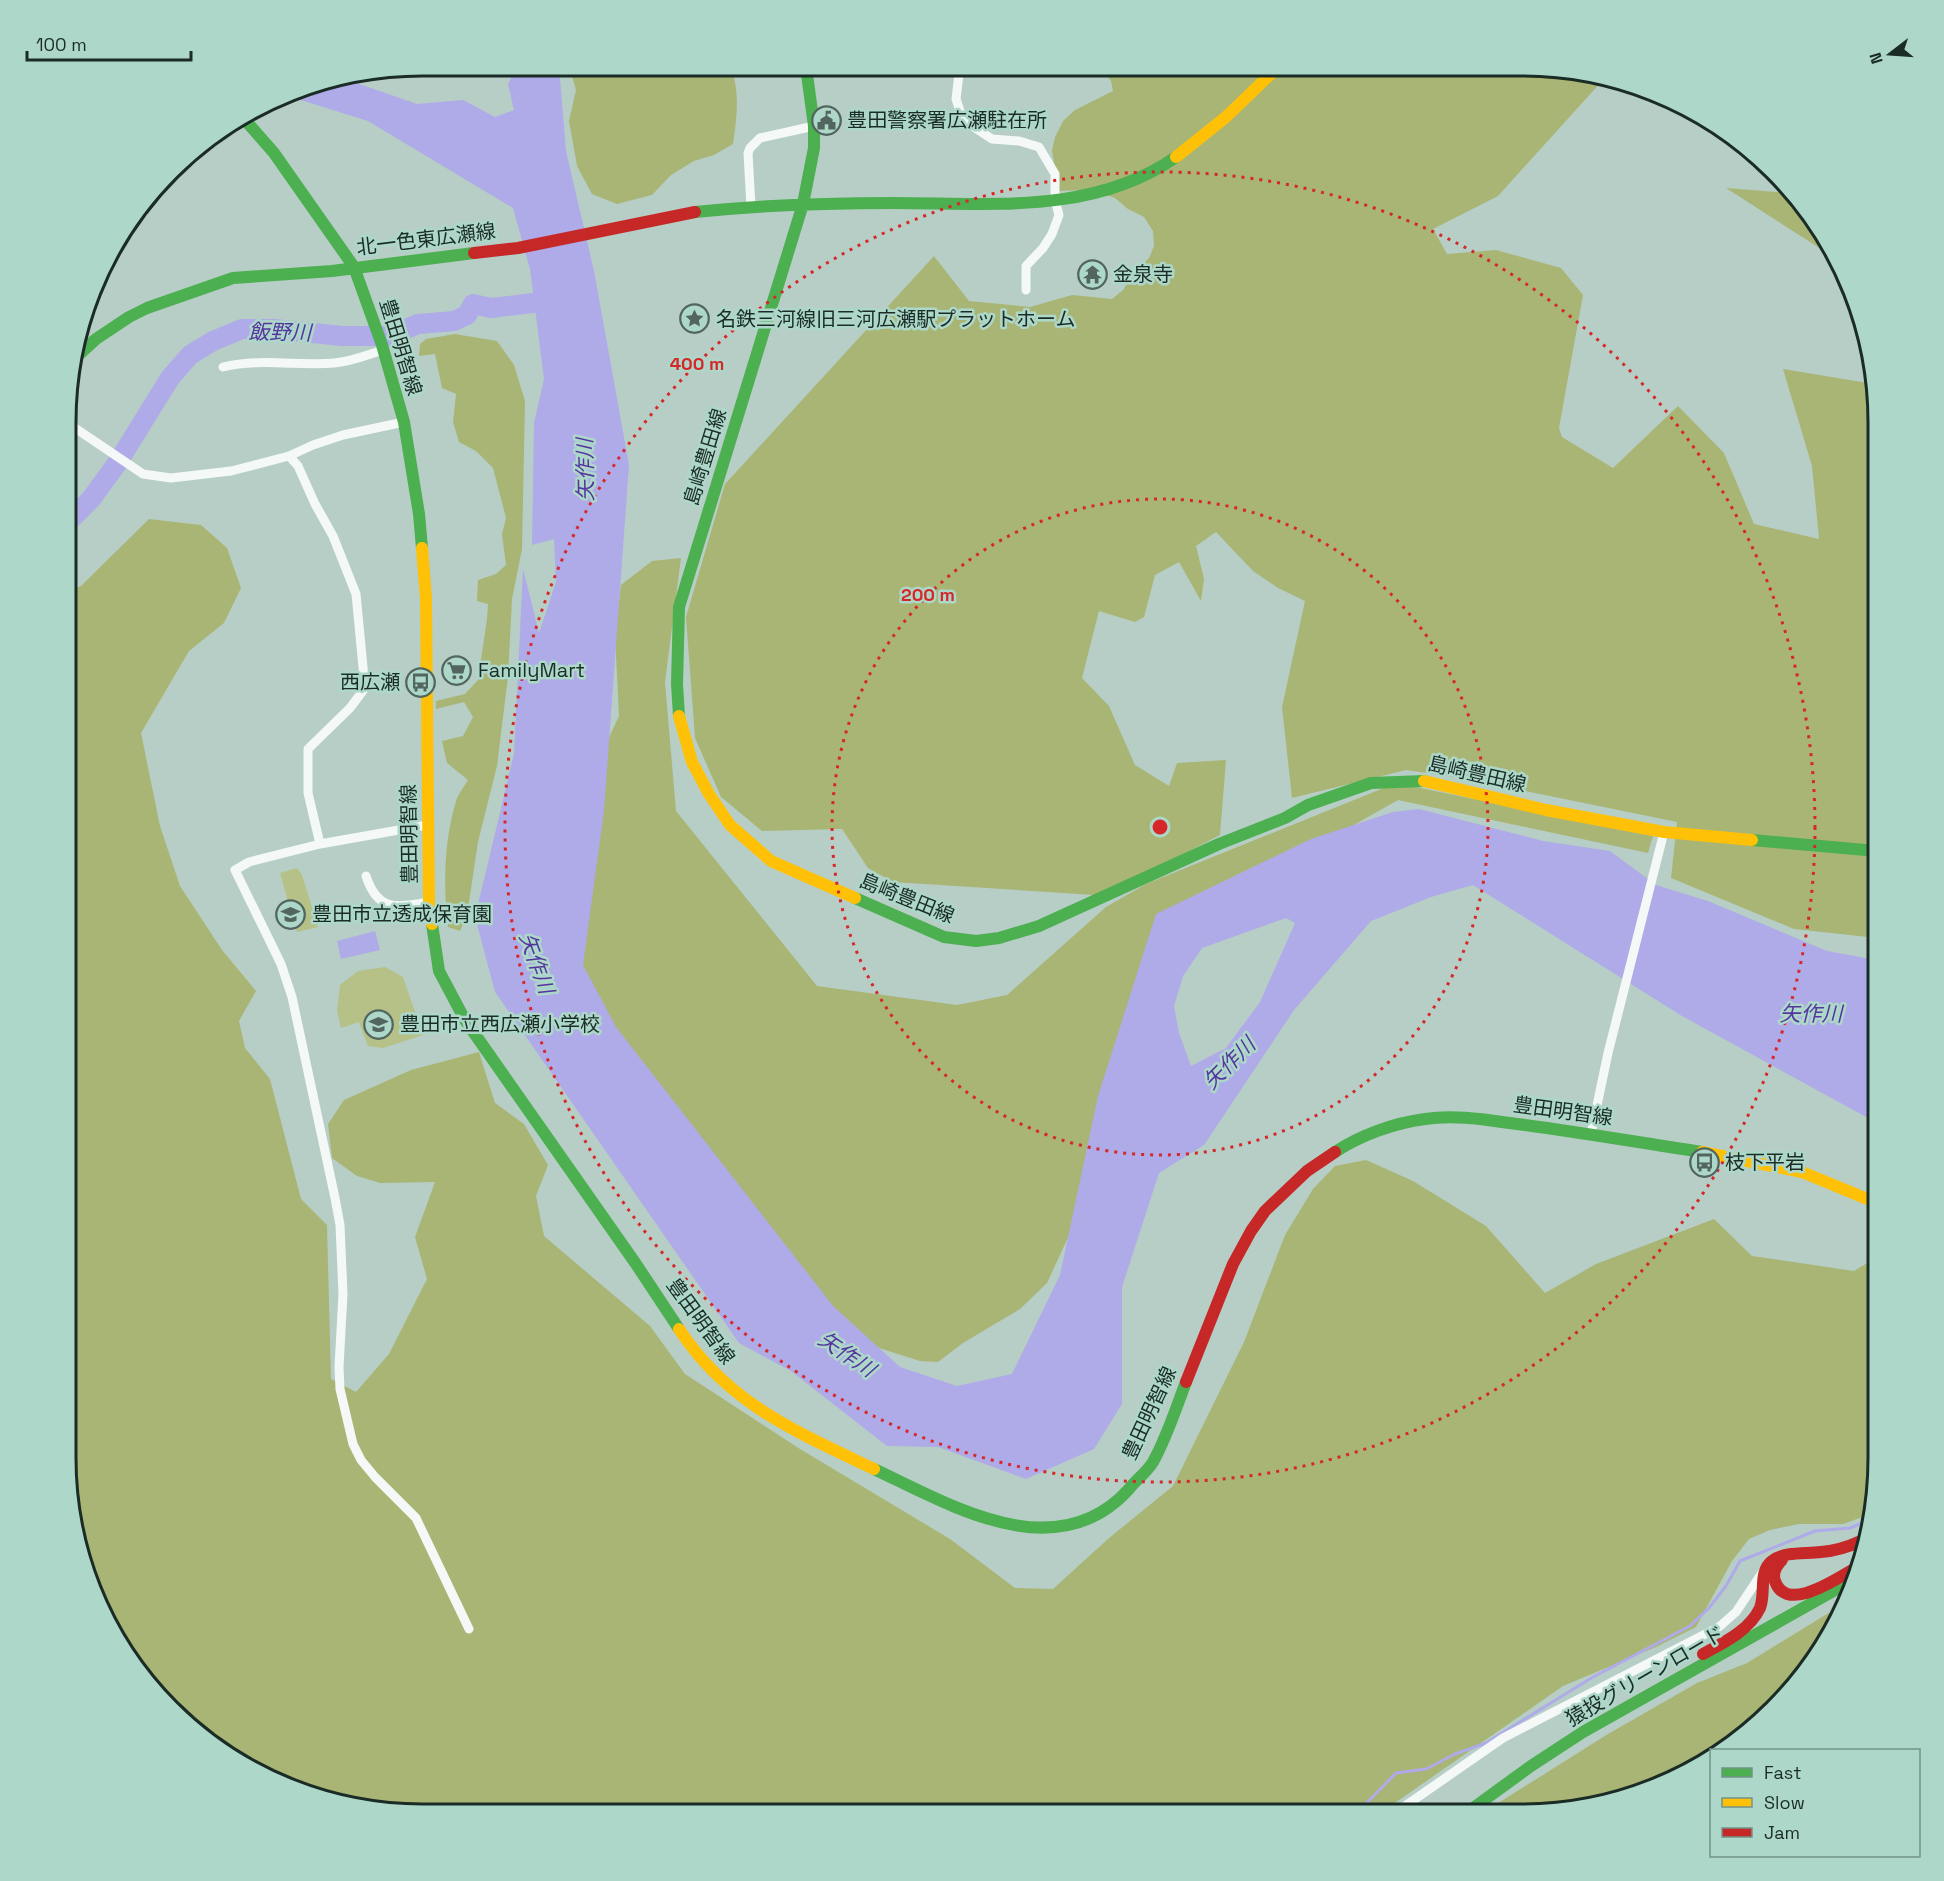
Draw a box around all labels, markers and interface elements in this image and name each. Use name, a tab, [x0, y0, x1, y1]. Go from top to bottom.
scale bar	[27, 24, 190, 62]
north arrow	[1860, 24, 1920, 84]
text: 100 m	[36, 33, 87, 56]
text: N	[1865, 50, 1888, 66]
public building icon: 豊田警察署広瀬駐在所	[810, 104, 842, 136]
place label: 豊田警察署広瀬駐在所	[847, 107, 1047, 133]
street label: 北一色東広瀬線	[355, 218, 497, 260]
temple icon: 金泉寺	[1076, 258, 1108, 290]
place label: 金泉寺	[1113, 261, 1173, 287]
street label: 豊田明智線	[374, 295, 428, 399]
place icon: 名鉄三河線旧三河広瀬駅プラットホーム	[679, 303, 711, 335]
place label: 名鉄三河線旧三河広瀬駅プラットホーム	[716, 306, 1075, 332]
water label: 飯野川	[248, 318, 314, 346]
text: 400 m	[670, 352, 724, 375]
street label: 島崎豊田線	[678, 405, 732, 509]
water label: 矢作川	[571, 436, 599, 502]
text: 200 m	[901, 583, 955, 606]
supermarket icon: FamilyMart	[441, 654, 473, 686]
place label: FamilyMart	[478, 657, 585, 683]
bus stop icon: 西広瀬	[405, 666, 437, 698]
place label: 西広瀬	[340, 669, 400, 695]
street label: 島崎豊田線	[1425, 750, 1529, 798]
street label: 豊田明智線	[395, 784, 423, 884]
centre of rings	[1150, 817, 1170, 837]
street label: 島崎豊田線	[856, 867, 958, 929]
school or university icon: 豊田市立透成保育園	[275, 898, 307, 930]
place label: 豊田市立透成保育園	[312, 901, 492, 927]
water label: 矢作川	[514, 929, 561, 999]
water label: 矢作川	[1780, 1000, 1844, 1027]
school or university icon: 豊田市立西広瀬小学校	[363, 1008, 395, 1040]
place label: 豊田市立西広瀬小学校	[400, 1011, 600, 1037]
water label: 矢作川	[1197, 1030, 1262, 1095]
street label: 豊田明智線	[1512, 1091, 1614, 1131]
bus stop icon: 枝下平岩	[1688, 1146, 1720, 1178]
place label: 枝下平岩	[1725, 1149, 1805, 1175]
street label: 豊田明智線	[661, 1273, 741, 1369]
water label: 矢作川	[813, 1325, 882, 1384]
street label: 豊田明智線	[1116, 1362, 1182, 1464]
street label: 猿投グリーンロード	[1561, 1620, 1729, 1732]
legend	[1710, 1749, 1920, 1857]
text: Fast	[1764, 1761, 1801, 1784]
text: Slow	[1764, 1791, 1805, 1814]
text: Jam	[1764, 1821, 1800, 1844]

